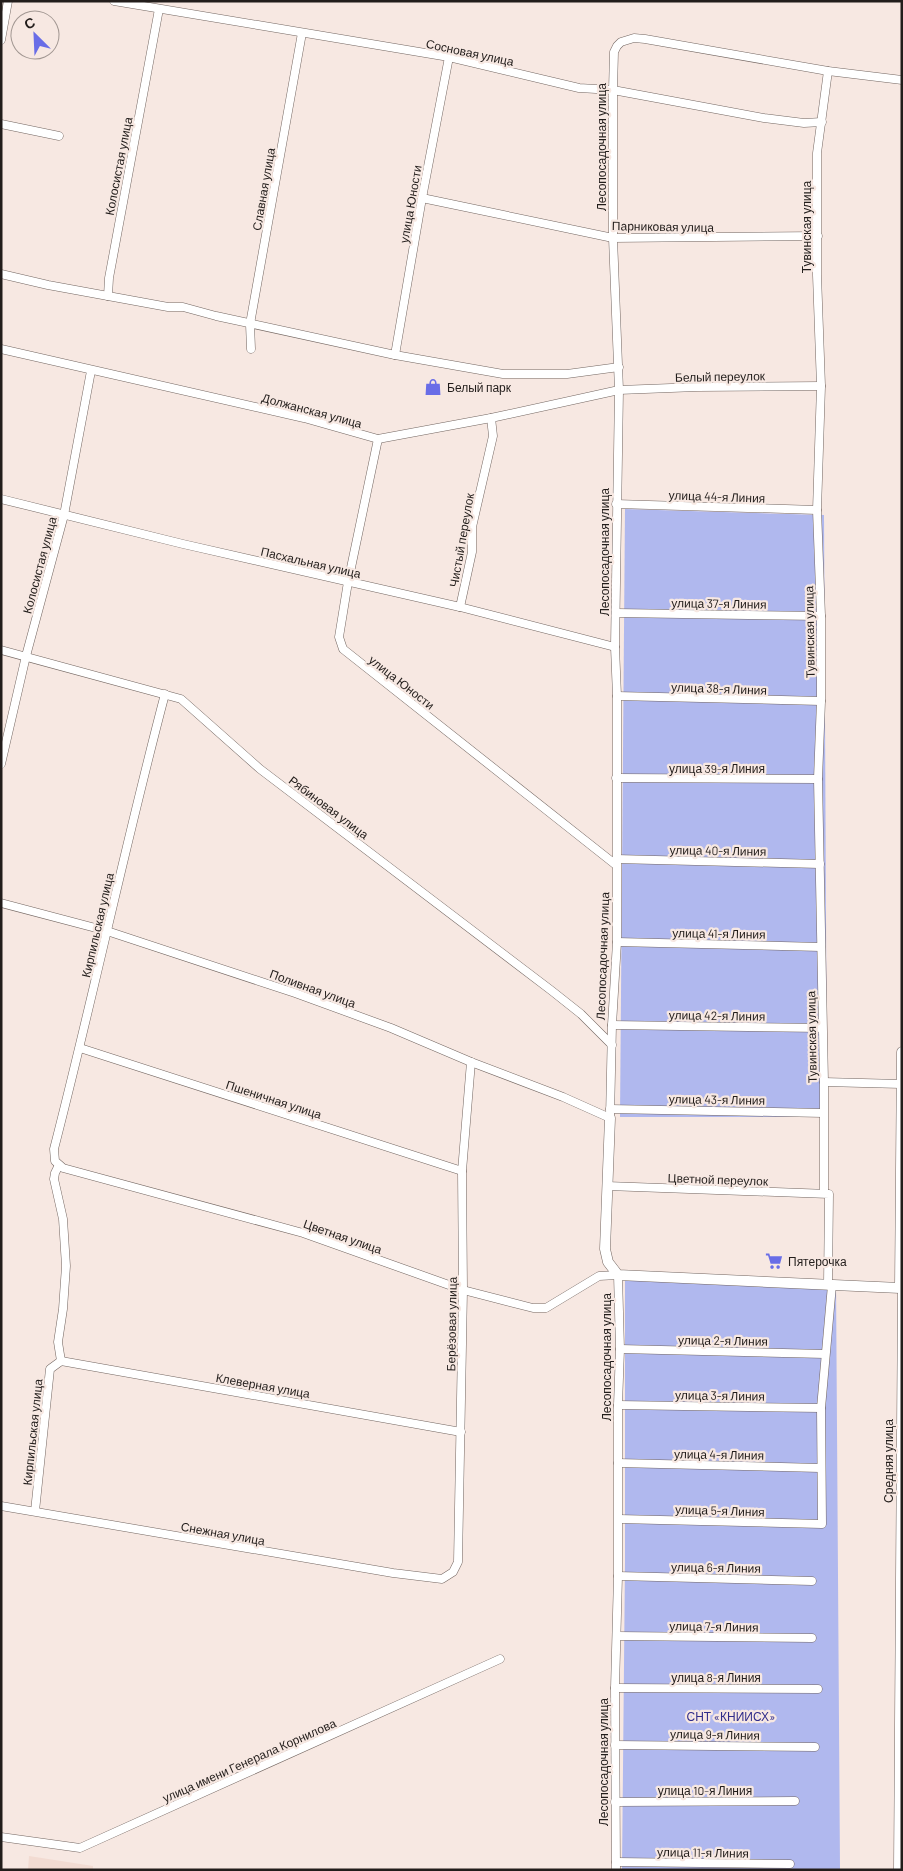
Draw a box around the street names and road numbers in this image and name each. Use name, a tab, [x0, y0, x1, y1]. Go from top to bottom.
street label: Сосновая улица	[425, 36, 516, 69]
street label: Лесопосадочная улица	[594, 83, 609, 211]
street label: Колосистая улица	[102, 115, 135, 217]
street label: Славная улица	[249, 146, 278, 232]
street label: улица Юности	[396, 164, 425, 244]
street label: Тувинская улица	[799, 180, 814, 273]
street label: Парниковая улица	[612, 218, 715, 235]
street label: Белый переулок	[675, 368, 766, 385]
street label: Должанская улица	[260, 390, 364, 431]
street label: улица 44-я Линия	[668, 487, 766, 506]
street label: Лесопосадочная улица	[597, 488, 612, 616]
street label: Чистый переулок	[446, 491, 477, 588]
street label: Колосистая улица	[19, 515, 60, 615]
street label: Пасхальная улица	[259, 544, 363, 581]
street label: Тувинская улица	[801, 585, 818, 678]
street label: улица 37-я Линия	[671, 595, 767, 612]
street label: улица Юности	[366, 652, 437, 713]
street label: улица 38-я Линия	[671, 679, 767, 698]
street label: улица 39-я Линия	[669, 761, 765, 776]
street label: Рябиновая улица	[286, 773, 372, 842]
street label: улица 40-я Линия	[669, 842, 767, 859]
street label: Кирпильская улица	[78, 871, 117, 979]
street label: Лесопосадочная улица	[593, 891, 612, 1020]
street label: улица 41-я Линия	[672, 925, 766, 942]
street label: Поливная улица	[268, 966, 358, 1011]
street label: Тувинская улица	[803, 990, 820, 1083]
street label: улица 42-я Линия	[669, 1007, 765, 1024]
street label: Пшеничная улица	[224, 1077, 324, 1122]
street label: улица 43-я Линия	[669, 1091, 765, 1108]
street label: Цветной переулок	[668, 1170, 769, 1189]
street label: Цветная улица	[302, 1216, 384, 1257]
street label: Берёзовая улица	[443, 1276, 460, 1372]
street label: Лесопосадочная улица	[599, 1293, 614, 1421]
street label: улица 2-я Линия	[678, 1332, 768, 1349]
street label: Клеверная улица	[215, 1370, 312, 1401]
street label: Кирпильская улица	[19, 1378, 46, 1486]
street label: улица 3-я Линия	[675, 1387, 765, 1404]
street label: Средняя улица	[881, 1419, 896, 1503]
street label: улица 4-я Линия	[674, 1446, 764, 1463]
street label: улица 5-я Линия	[675, 1501, 765, 1520]
street label: Снежная улица	[180, 1519, 266, 1548]
street label: улица 6-я Линия	[671, 1559, 761, 1576]
street label: улица 7-я Линия	[669, 1618, 759, 1635]
street label: улица 8-я Линия	[671, 1670, 761, 1685]
street label: Лесопосадочная улица	[596, 1698, 611, 1826]
street label: улица имени Генерала Корнилова	[160, 1715, 339, 1806]
street label: улица 9-я Линия	[670, 1726, 760, 1743]
street label: улица 10-я Линия	[658, 1783, 752, 1798]
street label: улица 11-я Линия	[657, 1844, 749, 1861]

